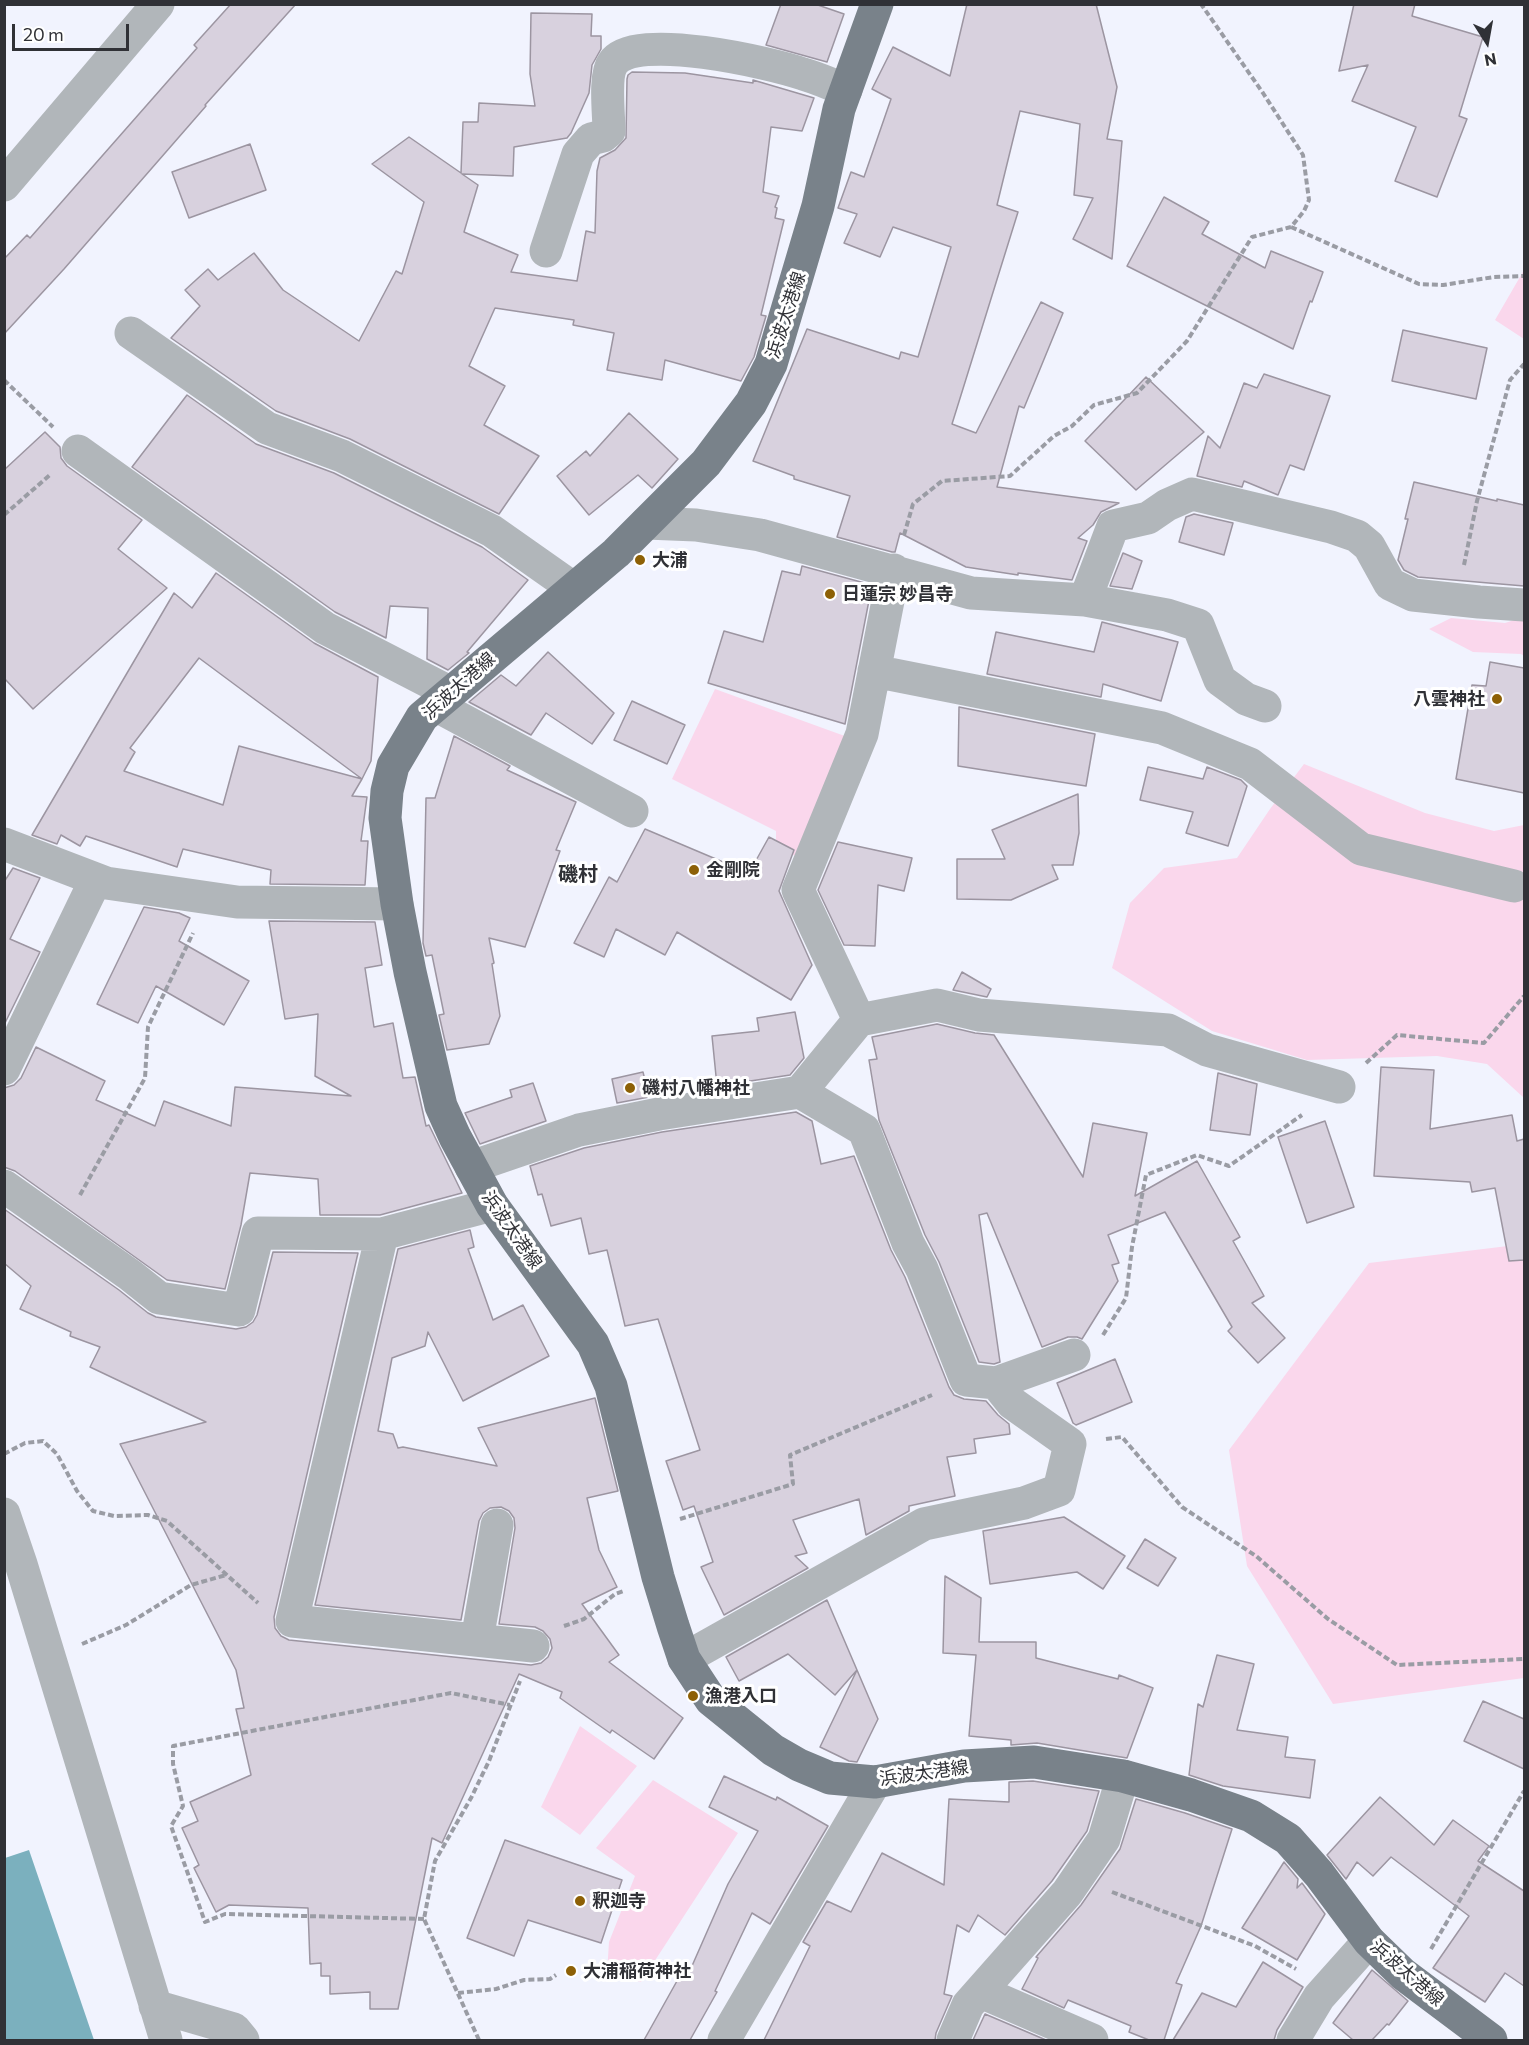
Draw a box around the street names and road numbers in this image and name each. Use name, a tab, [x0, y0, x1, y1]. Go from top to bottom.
street label: 浜波太港線	[762, 269, 810, 361]
street label: 浜波太港線	[418, 648, 500, 724]
street label: 浜波太港線	[477, 1187, 547, 1273]
street label: 浜波太港線	[878, 1756, 970, 1790]
street label: 浜波太港線	[1366, 1935, 1448, 2011]

